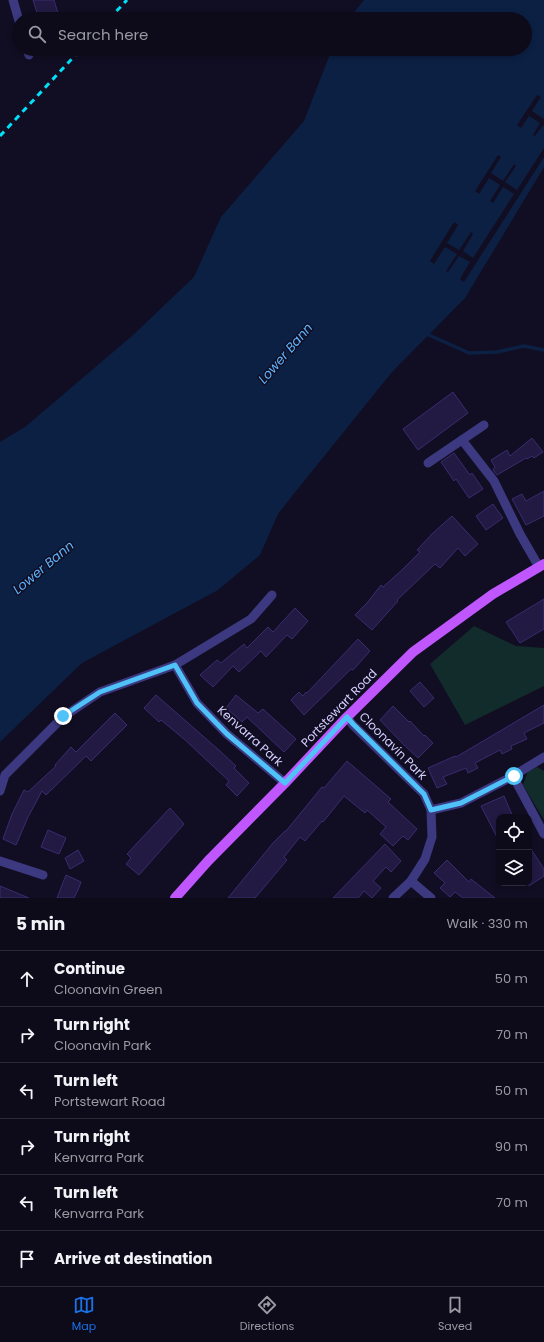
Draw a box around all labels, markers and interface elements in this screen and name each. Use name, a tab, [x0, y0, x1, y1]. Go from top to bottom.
search box	[12, 12, 532, 56]
icon: search	[26, 23, 48, 45]
text: Search here	[58, 24, 148, 45]
water label: Lower Bann	[254, 319, 317, 388]
water label: Lower Bann	[9, 536, 78, 599]
street label: Portstewart Road	[297, 665, 380, 751]
street label: Kenvarra Park	[214, 701, 288, 770]
route end	[54, 707, 72, 725]
street label: Cloonavin Park	[356, 708, 432, 784]
route start	[505, 767, 523, 785]
map controls	[496, 814, 532, 886]
button: locate	[496, 814, 532, 850]
button: layers	[496, 850, 532, 886]
text: 5 min	[16, 912, 65, 936]
text: Walk · 330 m	[447, 914, 528, 933]
text: Continue	[54, 958, 125, 979]
icon: ahead	[16, 968, 38, 990]
text: 50 m	[495, 969, 528, 988]
text: Cloonavin Green	[54, 980, 163, 999]
text: Turn right	[54, 1014, 130, 1035]
icon: right	[16, 1024, 38, 1046]
text: 70 m	[496, 1025, 528, 1044]
text: Cloonavin Park	[54, 1036, 151, 1055]
text: Turn left	[54, 1070, 118, 1091]
icon: left	[16, 1080, 38, 1102]
text: 50 m	[495, 1081, 528, 1100]
text: Portstewart Road	[54, 1092, 165, 1111]
text: Turn right	[54, 1126, 130, 1147]
icon: right	[16, 1136, 38, 1158]
text: 90 m	[495, 1137, 528, 1156]
text: Kenvarra Park	[54, 1148, 144, 1167]
text: Turn left	[54, 1182, 118, 1203]
icon: left	[16, 1192, 38, 1214]
text: 70 m	[496, 1193, 528, 1212]
text: Kenvarra Park	[54, 1204, 144, 1223]
icon: arrive	[16, 1248, 38, 1270]
text: Arrive at destination	[54, 1248, 212, 1269]
tab: Map	[72, 1294, 96, 1335]
tab: Directions	[240, 1294, 294, 1335]
tab: Saved	[438, 1294, 472, 1335]

